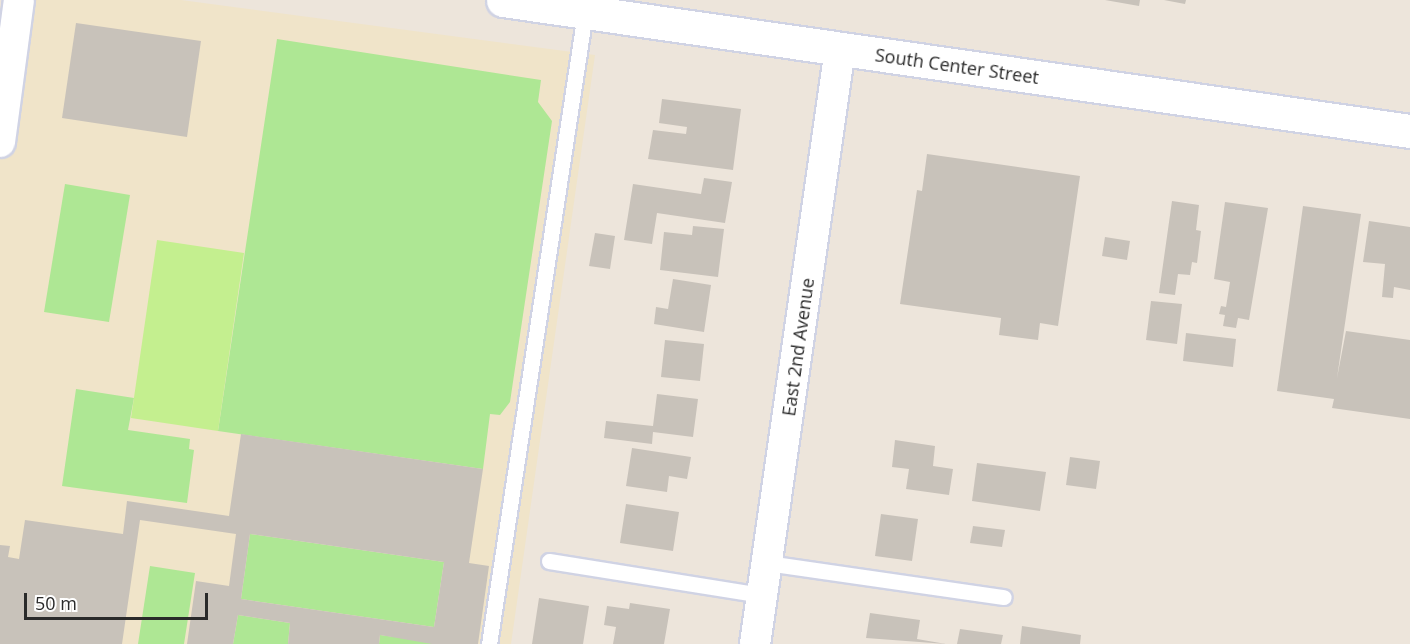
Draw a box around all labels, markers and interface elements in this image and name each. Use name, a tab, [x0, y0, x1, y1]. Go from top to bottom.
street label: South Center Street	[874, 44, 1040, 88]
street label: East 2nd Avenue	[778, 276, 818, 418]
scale bar	[27, 581, 212, 619]
text: 50 m	[35, 591, 77, 615]

